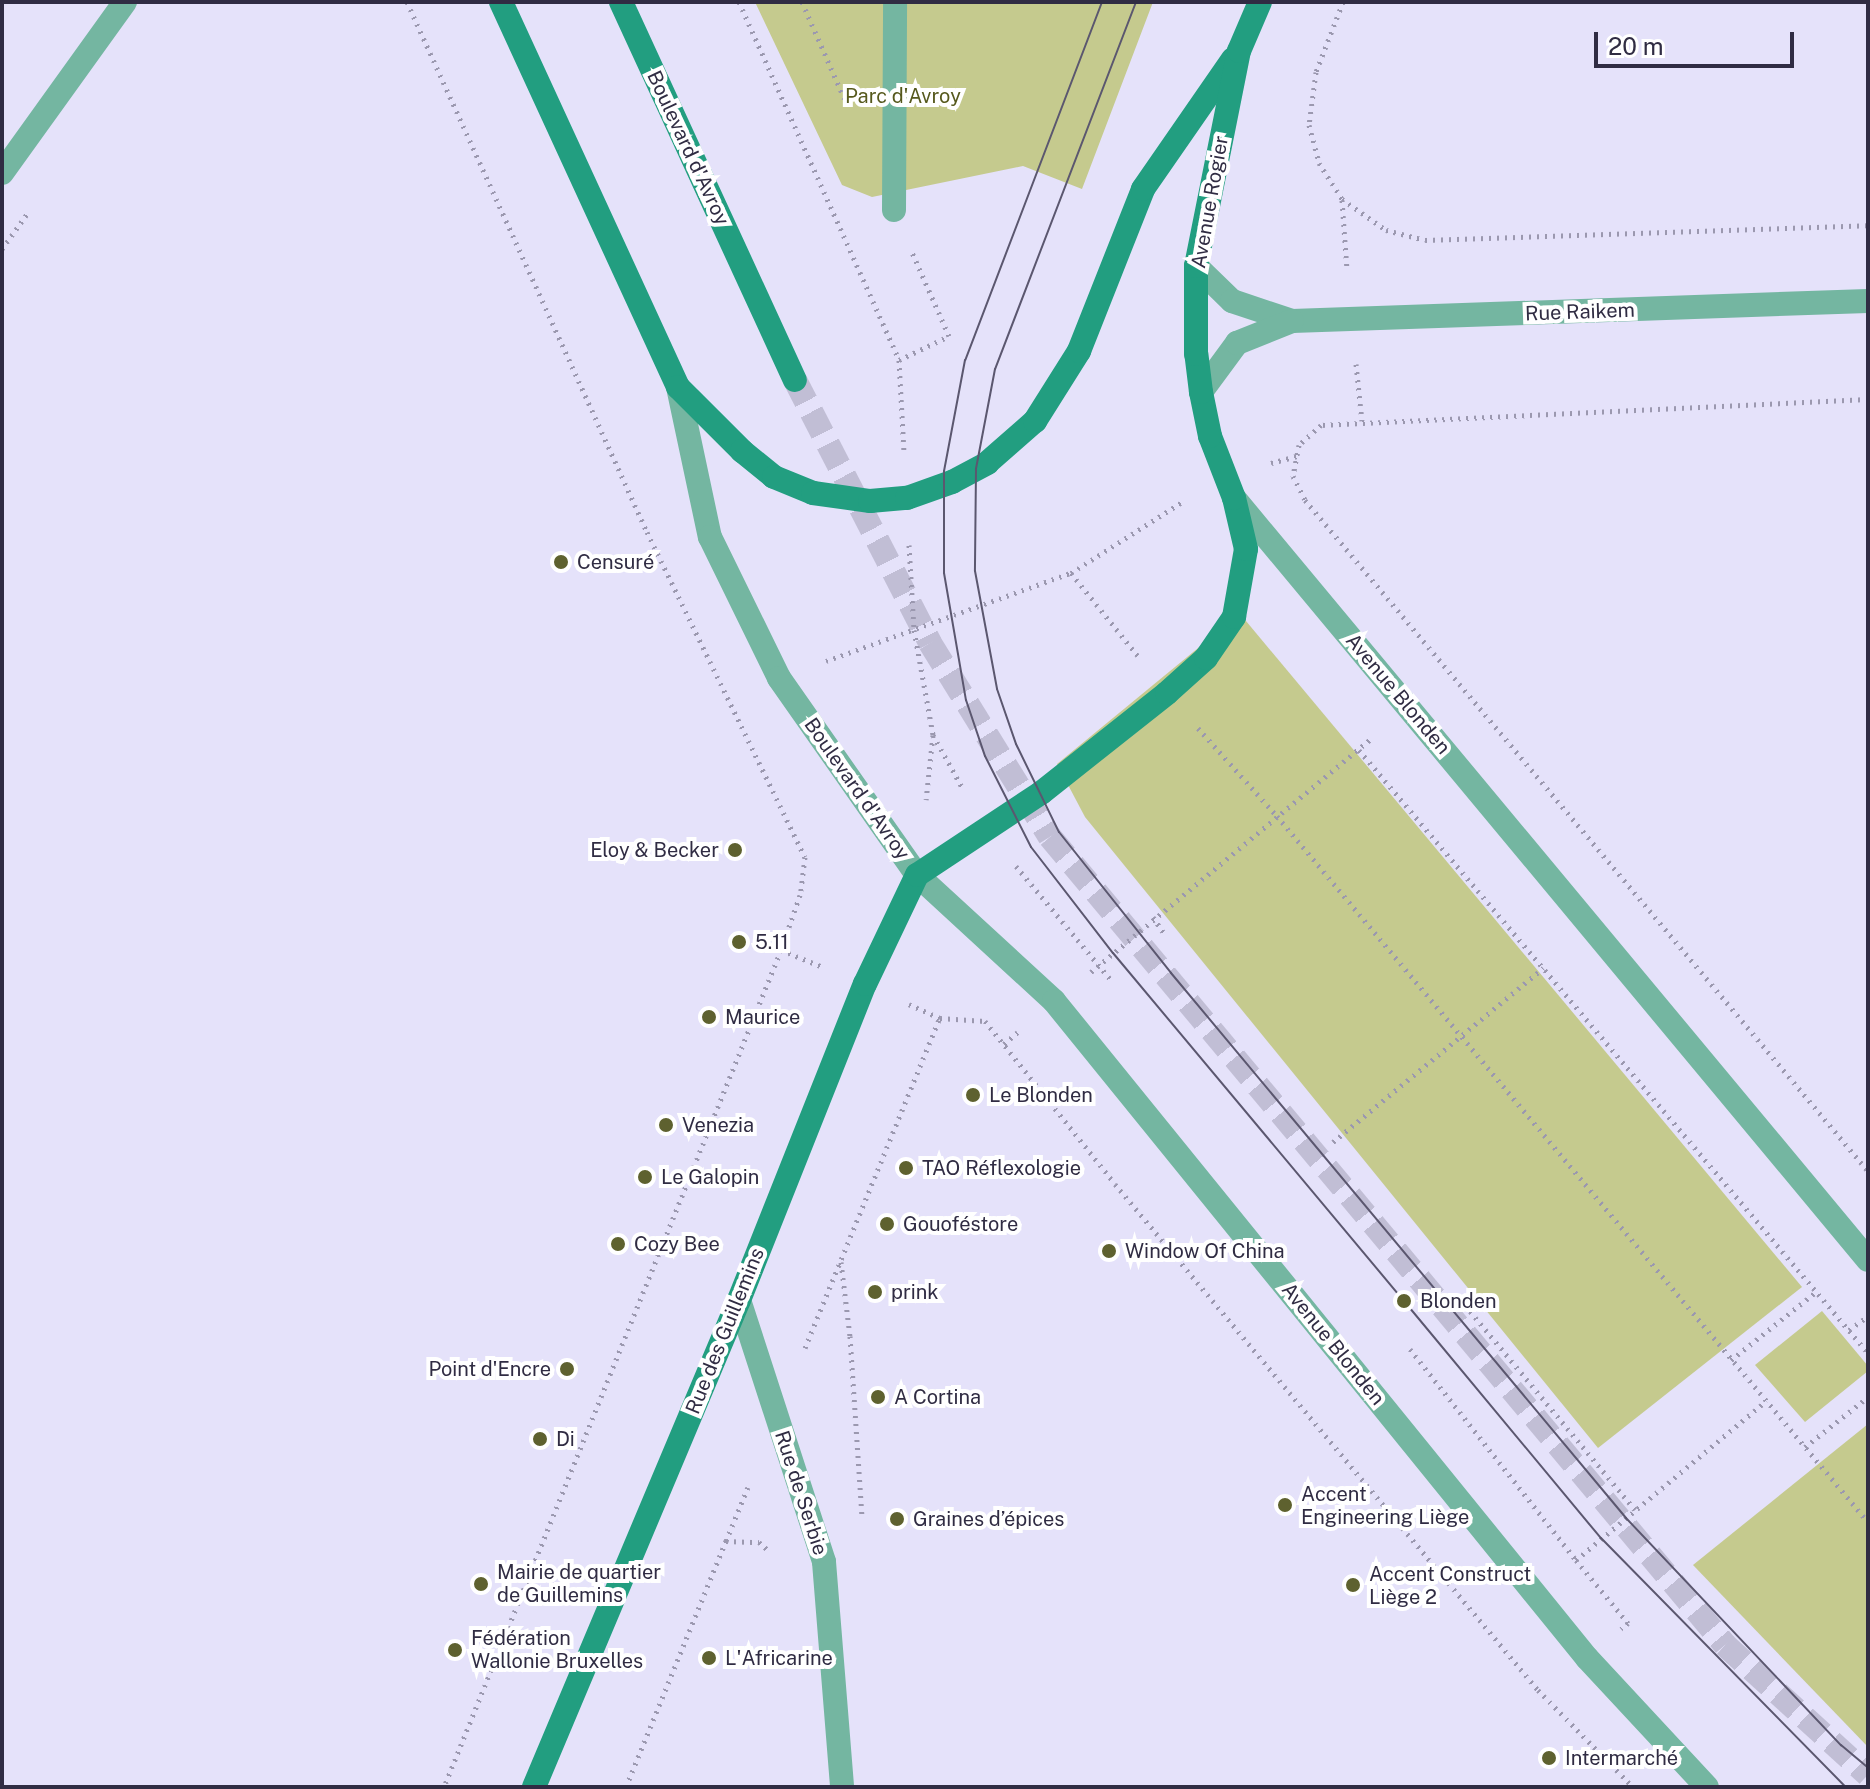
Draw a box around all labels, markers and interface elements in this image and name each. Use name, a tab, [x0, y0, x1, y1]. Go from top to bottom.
scale bar	[1598, 16, 1798, 66]
text: 20 m	[1608, 32, 1664, 60]
street label: Boulevard d'Avroy	[642, 67, 734, 229]
park label: Parc d'Avroy	[845, 84, 961, 108]
street label: Avenue Rogier	[1187, 134, 1233, 270]
street label: Rue Raikem	[1525, 298, 1635, 326]
place label: Censuré	[577, 550, 654, 574]
marker: Censuré	[552, 553, 570, 571]
street label: Avenue Blonden	[1341, 629, 1455, 759]
street label: Boulevard d'Avroy	[799, 713, 915, 865]
place label: Eloy & Becker	[590, 838, 719, 862]
marker: Eloy & Becker	[726, 841, 744, 859]
place label: 5.11	[755, 930, 789, 954]
marker: 5.11	[730, 933, 748, 951]
place label: Maurice	[725, 1005, 800, 1029]
marker: Maurice	[700, 1008, 718, 1026]
place label: Le Blonden	[989, 1083, 1093, 1107]
marker: Le Blonden	[964, 1086, 982, 1104]
place label: Venezia	[682, 1113, 754, 1137]
marker: Venezia	[657, 1116, 675, 1134]
place label: TAO Réflexologie	[922, 1156, 1081, 1180]
marker: TAO Réflexologie	[897, 1159, 915, 1177]
place label: Le Galopin	[661, 1165, 759, 1189]
marker: Le Galopin	[636, 1168, 654, 1186]
place label: Gouoféstore	[903, 1212, 1018, 1236]
marker: Gouoféstore	[878, 1215, 896, 1233]
place label: Cozy Bee	[634, 1232, 720, 1256]
marker: Cozy Bee	[609, 1235, 627, 1253]
place label: Window Of China	[1125, 1239, 1285, 1263]
marker: Window Of China	[1100, 1242, 1118, 1260]
street label: Rue des Guillemins	[681, 1244, 769, 1418]
street label: Avenue Blonden	[1276, 1278, 1390, 1410]
place label: prink	[891, 1280, 939, 1304]
marker: prink	[866, 1283, 884, 1301]
place label: Blonden	[1420, 1289, 1497, 1313]
marker: Blonden	[1395, 1292, 1413, 1310]
place label: Point d'Encre	[428, 1357, 551, 1381]
marker: Point d'Encre	[558, 1360, 576, 1378]
place label: A Cortina	[894, 1385, 981, 1409]
marker: A Cortina	[869, 1388, 887, 1406]
place label: Di	[556, 1427, 575, 1451]
street label: Rue de Serbie	[769, 1427, 833, 1559]
marker: Di	[531, 1430, 549, 1448]
place label: Accent Engineering Liège	[1301, 1482, 1469, 1529]
marker: Accent Engineering Liège	[1276, 1496, 1294, 1514]
place label: Graines d’épices	[913, 1507, 1065, 1531]
marker: Graines d’épices	[888, 1510, 906, 1528]
place label: Mairie de quartier de Guillemins	[497, 1560, 662, 1607]
place label: Accent Construct Liège 2	[1369, 1562, 1531, 1609]
marker: Mairie de quartier de Guillemins	[472, 1575, 490, 1593]
marker: Accent Construct Liège 2	[1344, 1576, 1362, 1594]
place label: Fédération Wallonie Bruxelles	[471, 1626, 643, 1673]
marker: Fédération Wallonie Bruxelles	[446, 1641, 464, 1659]
place label: L'Africarine	[725, 1646, 833, 1670]
marker: L'Africarine	[700, 1649, 718, 1667]
place label: Intermarché	[1565, 1746, 1678, 1770]
marker: Intermarché	[1540, 1749, 1558, 1767]

